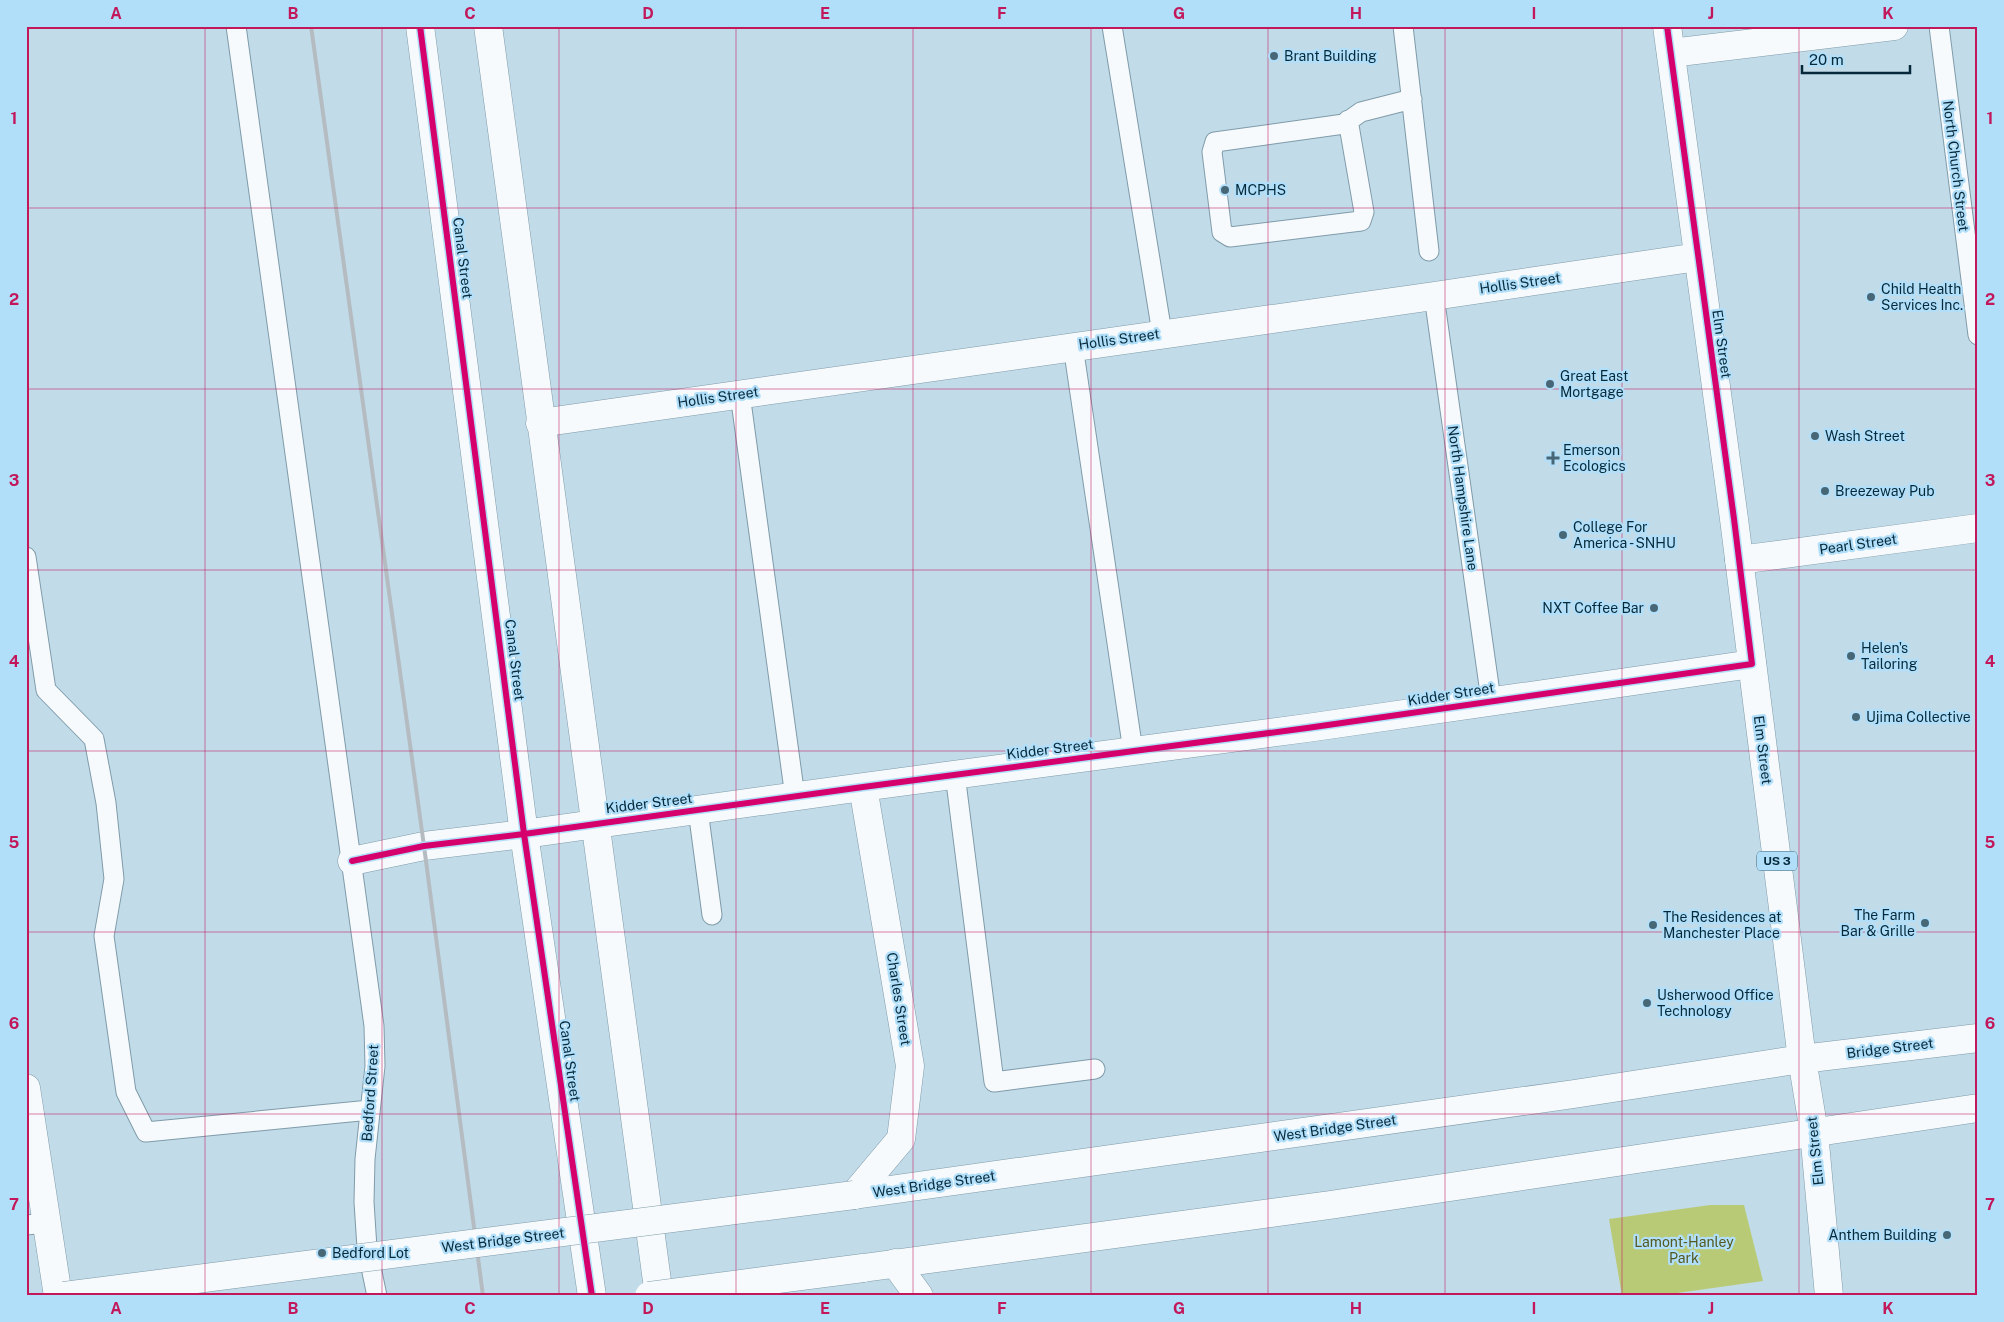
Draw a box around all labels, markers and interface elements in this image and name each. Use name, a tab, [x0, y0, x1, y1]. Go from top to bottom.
text: A	[110, 4, 122, 23]
text: B	[288, 4, 299, 23]
text: C	[464, 4, 476, 23]
text: D	[642, 4, 654, 23]
text: E	[820, 4, 830, 23]
text: F	[997, 4, 1007, 23]
text: G	[1173, 4, 1185, 23]
text: H	[1350, 4, 1362, 23]
text: I	[1532, 4, 1536, 23]
text: J	[1708, 4, 1714, 23]
text: K	[1882, 4, 1894, 23]
scale bar	[1802, 42, 1909, 74]
place label: Brant Building	[1284, 48, 1377, 64]
marker: Brant Building	[1268, 50, 1280, 62]
text: 20 m	[1809, 51, 1844, 68]
street label: North Church Street	[1940, 100, 1972, 232]
text: 1	[11, 109, 17, 128]
text: 1	[1987, 109, 1993, 128]
place label: MCPHS	[1235, 182, 1286, 198]
marker: MCPHS	[1219, 184, 1231, 196]
street label: Canal Street	[450, 217, 476, 299]
street label: Hollis Street	[1479, 269, 1561, 297]
place label: Child Health Services Inc.	[1881, 281, 1963, 313]
text: 2	[9, 290, 19, 309]
text: 2	[1985, 290, 1995, 309]
marker: Child Health Services Inc.	[1865, 291, 1877, 303]
street label: Elm Street	[1709, 309, 1735, 379]
street label: Hollis Street	[1078, 325, 1160, 353]
place label: Great East Mortgage	[1560, 368, 1628, 400]
marker: Great East Mortgage	[1544, 378, 1556, 390]
street label: Hollis Street	[677, 383, 759, 411]
street label: North Hampshire Lane	[1445, 424, 1481, 572]
place label: Wash Street	[1825, 428, 1905, 444]
marker: Wash Street	[1809, 430, 1821, 442]
place label: Emerson Ecologics	[1563, 442, 1626, 474]
marker: Emerson Ecologics	[1547, 452, 1559, 464]
text: 3	[9, 471, 19, 490]
text: 3	[1985, 471, 1995, 490]
place label: Breezeway Pub	[1835, 483, 1935, 499]
marker: Breezeway Pub	[1819, 485, 1831, 497]
place label: College For America - SNHU	[1573, 519, 1676, 551]
marker: College For America - SNHU	[1557, 529, 1569, 541]
street label: Pearl Street	[1818, 531, 1898, 557]
place label: NXT Coffee Bar	[1542, 600, 1644, 616]
marker: NXT Coffee Bar	[1648, 602, 1660, 614]
street label: Canal Street	[502, 619, 528, 701]
place label: Helen's Tailoring	[1861, 640, 1918, 672]
marker: Helen's Tailoring	[1845, 650, 1857, 662]
text: 4	[9, 652, 20, 671]
text: 4	[1985, 652, 1996, 671]
street label: Kidder Street	[1407, 679, 1495, 709]
place label: Ujima Collective	[1866, 709, 1971, 725]
marker: Ujima Collective	[1850, 711, 1862, 723]
street label: Elm Street	[1751, 715, 1775, 785]
street label: Kidder Street	[1006, 736, 1094, 762]
street label: Kidder Street	[605, 790, 693, 816]
text: 5	[9, 833, 20, 852]
text: 5	[1985, 833, 1996, 852]
road number: US 3	[1757, 851, 1797, 870]
place label: The Farm Bar & Grille	[1841, 907, 1915, 939]
place label: The Residences at Manchester Place	[1663, 909, 1781, 941]
marker: The Farm Bar & Grille	[1919, 917, 1931, 929]
marker: The Residences at Manchester Place	[1647, 919, 1659, 931]
street label: Charles Street	[884, 951, 914, 1047]
place label: Usherwood Office Technology	[1657, 987, 1774, 1019]
marker: Usherwood Office Technology	[1641, 997, 1653, 1009]
text: 6	[9, 1014, 19, 1033]
text: 6	[1985, 1014, 1995, 1033]
street label: Canal Street	[556, 1019, 584, 1103]
street label: Bridge Street	[1846, 1035, 1934, 1061]
street label: Bedford Street	[359, 1044, 381, 1142]
street label: West Bridge Street	[1273, 1111, 1397, 1145]
street label: Elm Street	[1803, 1116, 1827, 1186]
street label: West Bridge Street	[872, 1167, 996, 1201]
text: 7	[9, 1195, 19, 1214]
text: 7	[1985, 1195, 1995, 1214]
street label: West Bridge Street	[441, 1225, 565, 1255]
place label: Anthem Building	[1828, 1227, 1937, 1243]
marker: Anthem Building	[1941, 1229, 1953, 1241]
park label: Lamont-Hanley Park	[1634, 1234, 1734, 1266]
place label: Bedford Lot	[332, 1245, 409, 1261]
marker: Bedford Lot	[316, 1247, 328, 1259]
text: A	[110, 1299, 122, 1318]
text: B	[288, 1299, 299, 1318]
text: C	[464, 1299, 476, 1318]
text: D	[642, 1299, 654, 1318]
text: E	[820, 1299, 830, 1318]
text: F	[997, 1299, 1007, 1318]
text: G	[1173, 1299, 1185, 1318]
text: H	[1350, 1299, 1362, 1318]
text: I	[1532, 1299, 1536, 1318]
text: J	[1708, 1299, 1714, 1318]
text: K	[1882, 1299, 1894, 1318]

